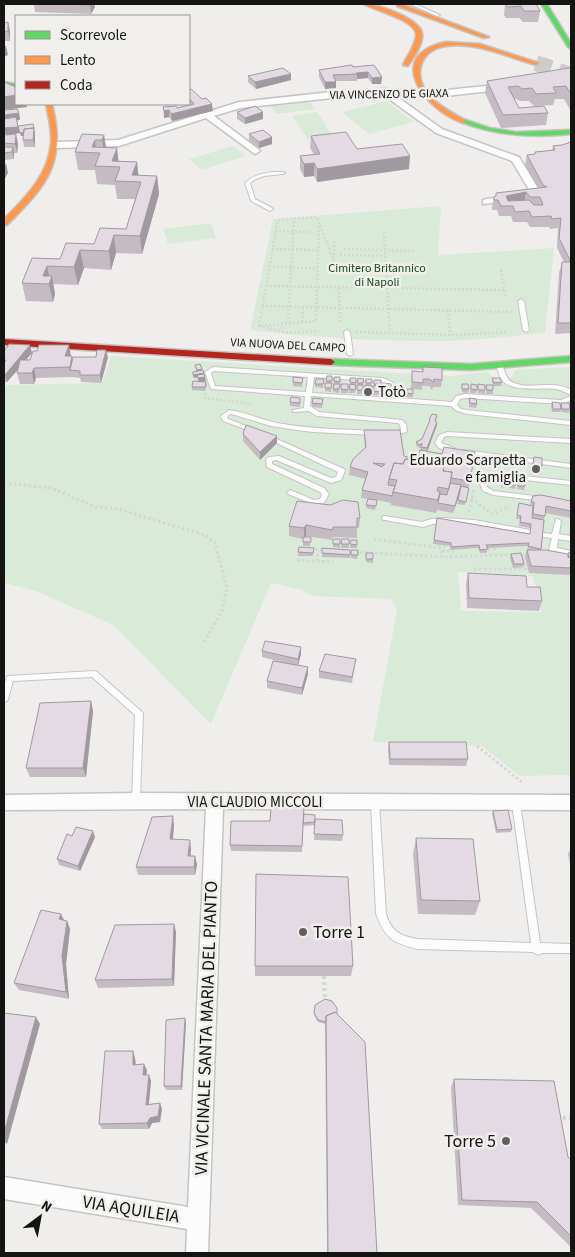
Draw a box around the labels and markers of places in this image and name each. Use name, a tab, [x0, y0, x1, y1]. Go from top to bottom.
place label: Totò	[378, 382, 406, 403]
marker: Totò	[362, 386, 374, 398]
place label: Eduardo Scarpetta e famiglia	[410, 450, 526, 488]
marker: Eduardo Scarpetta e famiglia	[530, 463, 542, 475]
place label: Torre 1	[313, 920, 365, 945]
marker: Torre 1	[297, 926, 309, 938]
place label: Torre 5	[444, 1129, 496, 1154]
marker: Torre 5	[500, 1135, 512, 1147]

